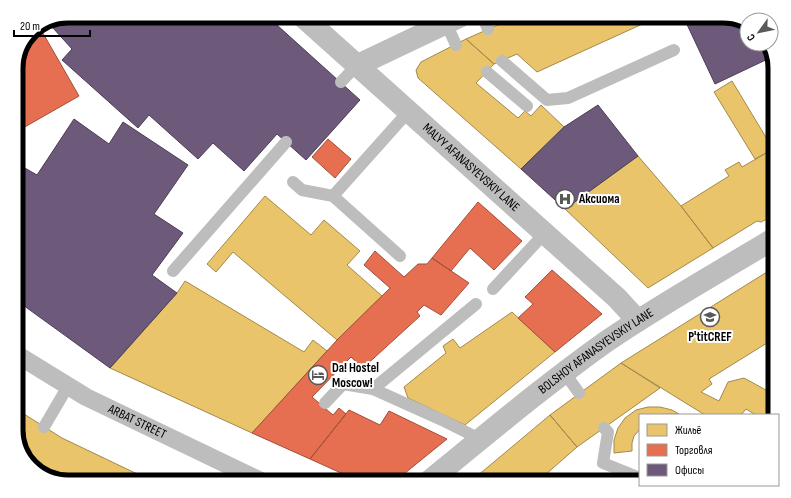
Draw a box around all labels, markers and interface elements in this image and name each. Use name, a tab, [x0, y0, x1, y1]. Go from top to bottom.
scale bar	[14, 12, 90, 38]
north arrow	[739, 12, 779, 52]
text: 20 m	[20, 19, 40, 34]
text: С	[744, 31, 758, 43]
street label: MALYY AFANASYEVSKIY LANE	[419, 120, 523, 215]
hospital icon: Аксиома	[554, 188, 576, 210]
place label: Аксиома	[578, 191, 619, 207]
street label: BOLSHOY AFANASYEVSKIY LANE	[535, 305, 656, 397]
school or university icon: P'titCREF	[699, 306, 721, 328]
place label: P'titCREF	[688, 329, 732, 345]
place label: Da! Hostel Moscow!	[332, 360, 379, 391]
hotel icon: Da! Hostel Moscow!	[307, 364, 329, 386]
street label: ARBAT STREET	[105, 400, 169, 442]
legend	[639, 414, 779, 486]
text: Жильё	[675, 423, 702, 438]
text: Торговля	[675, 443, 713, 458]
text: Офисы	[675, 463, 704, 478]

